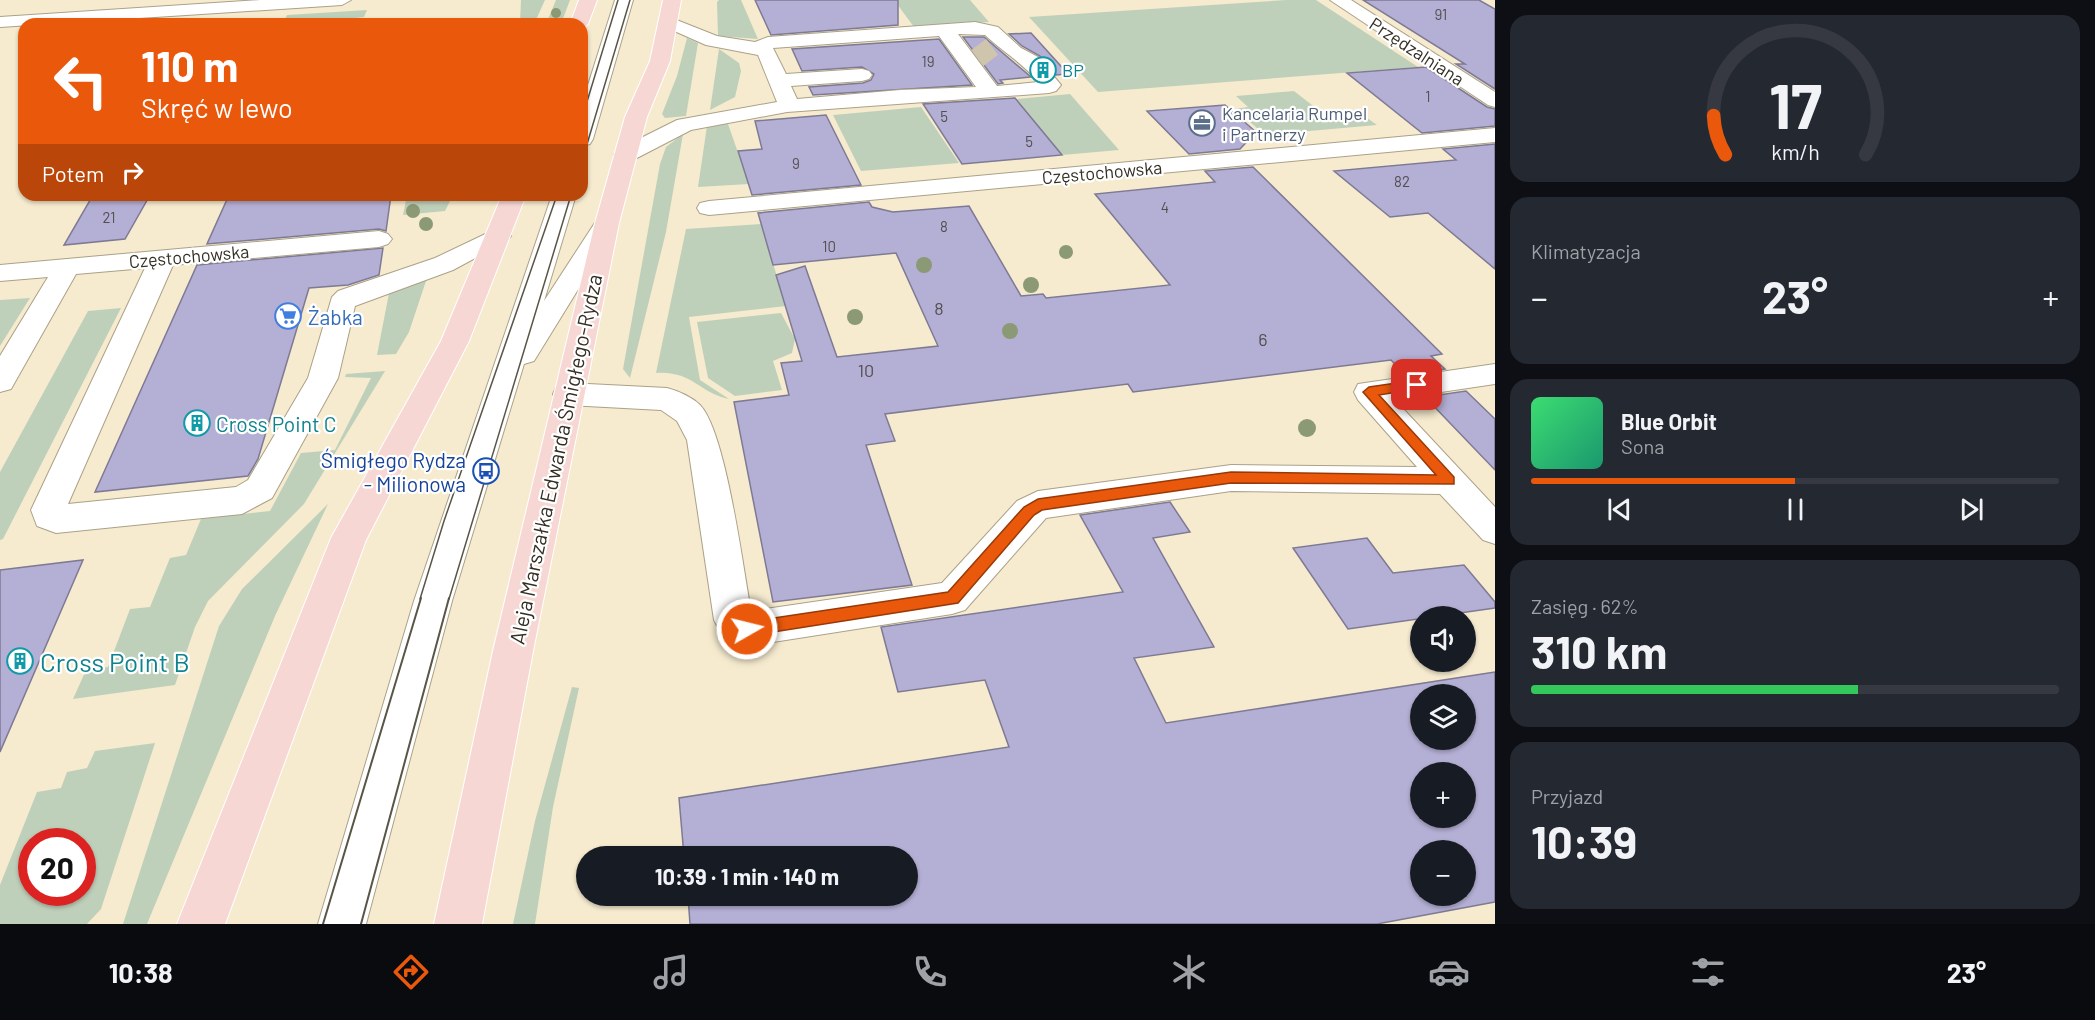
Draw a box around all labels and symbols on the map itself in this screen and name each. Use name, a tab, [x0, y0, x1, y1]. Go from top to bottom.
house number: 91	[1435, 5, 1447, 23]
street label: Przędzalniana	[1366, 12, 1468, 90]
house number: 19	[921, 52, 935, 70]
building icon: BP	[1028, 55, 1058, 85]
place label: BP	[1062, 59, 1084, 81]
house number: 1	[1425, 87, 1431, 105]
place label: Kancelaria Rumpel i Partnerzy	[1222, 102, 1367, 145]
house number: 5	[940, 107, 948, 125]
office icon: Kancelaria Rumpel i Partnerzy	[1187, 108, 1217, 138]
house number: 5	[1025, 132, 1033, 150]
house number: 9	[792, 154, 800, 172]
street label: Częstochowska	[1041, 156, 1163, 188]
house number: 82	[1394, 172, 1410, 190]
house number: 4	[1161, 198, 1169, 216]
house number: 21	[102, 208, 116, 226]
house number: 8	[940, 217, 948, 235]
house number: 10	[822, 237, 836, 255]
street label: Częstochowska	[128, 240, 250, 272]
street label: Aleja Marszałka Edwarda Śmigłego-Rydza	[503, 272, 607, 646]
house number: 8	[934, 297, 944, 319]
supermarket icon: Żabka	[273, 301, 303, 331]
place label: Żabka	[308, 304, 363, 329]
house number: 6	[1258, 328, 1268, 350]
house number: 10	[858, 359, 874, 381]
pin	[1391, 359, 1442, 410]
building icon: Cross Point C	[182, 408, 212, 438]
place label: Cross Point C	[216, 411, 337, 436]
place label: Śmigłego Rydza - Milionowa	[321, 447, 466, 496]
bus stop icon: Śmigłego Rydza - Milionowa	[471, 456, 501, 486]
position arrow	[715, 597, 779, 661]
building icon: Cross Point B	[5, 646, 35, 676]
place label: Cross Point B	[40, 646, 190, 677]
speed limit sign: 20	[18, 828, 96, 906]

